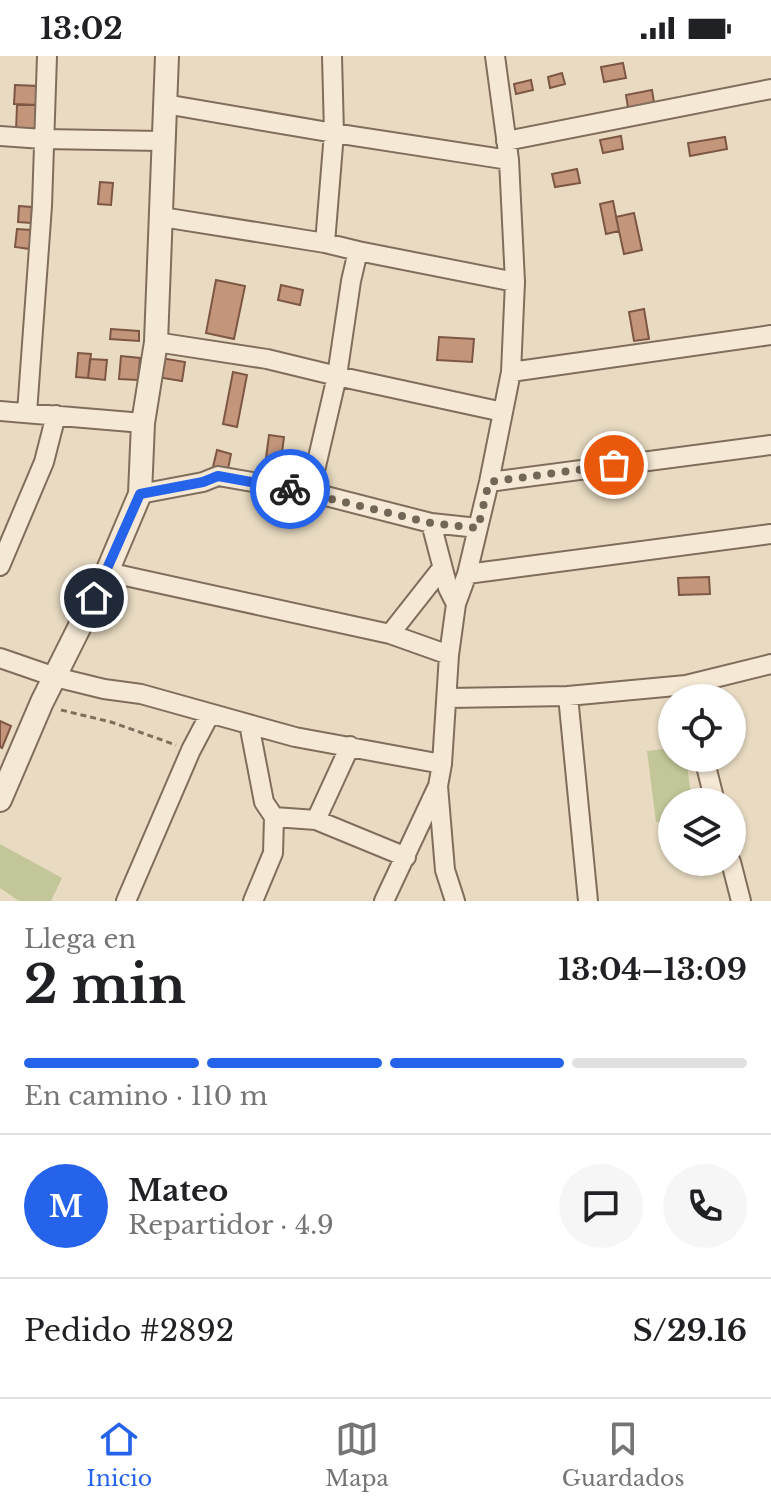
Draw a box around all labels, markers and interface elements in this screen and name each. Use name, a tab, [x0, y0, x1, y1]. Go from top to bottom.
text: 13:02	[40, 10, 123, 47]
pin	[580, 431, 648, 499]
icon: bag	[592, 443, 636, 487]
courier	[250, 449, 330, 529]
icon: bike	[268, 467, 312, 511]
pin	[60, 564, 128, 632]
icon: home	[72, 576, 116, 620]
map controls	[658, 684, 746, 876]
button: locate	[658, 684, 746, 772]
button: layers	[658, 788, 746, 876]
text: Llega en	[24, 923, 136, 955]
text: 13:04–13:09	[558, 951, 747, 988]
text: 2 min	[24, 953, 186, 1017]
text: En camino · 110 m	[24, 1080, 268, 1112]
button: chat	[559, 1164, 643, 1248]
button: phone	[663, 1164, 747, 1248]
text: Mateo	[128, 1172, 228, 1209]
text: M	[49, 1188, 83, 1225]
text: Repartidor · 4.9	[128, 1209, 334, 1241]
text: Pedido #2892	[24, 1312, 234, 1349]
text: S/29.16	[633, 1312, 747, 1349]
tab: Inicio	[87, 1417, 152, 1492]
tab: Mapa	[325, 1417, 389, 1492]
tab: Guardados	[562, 1417, 684, 1492]

